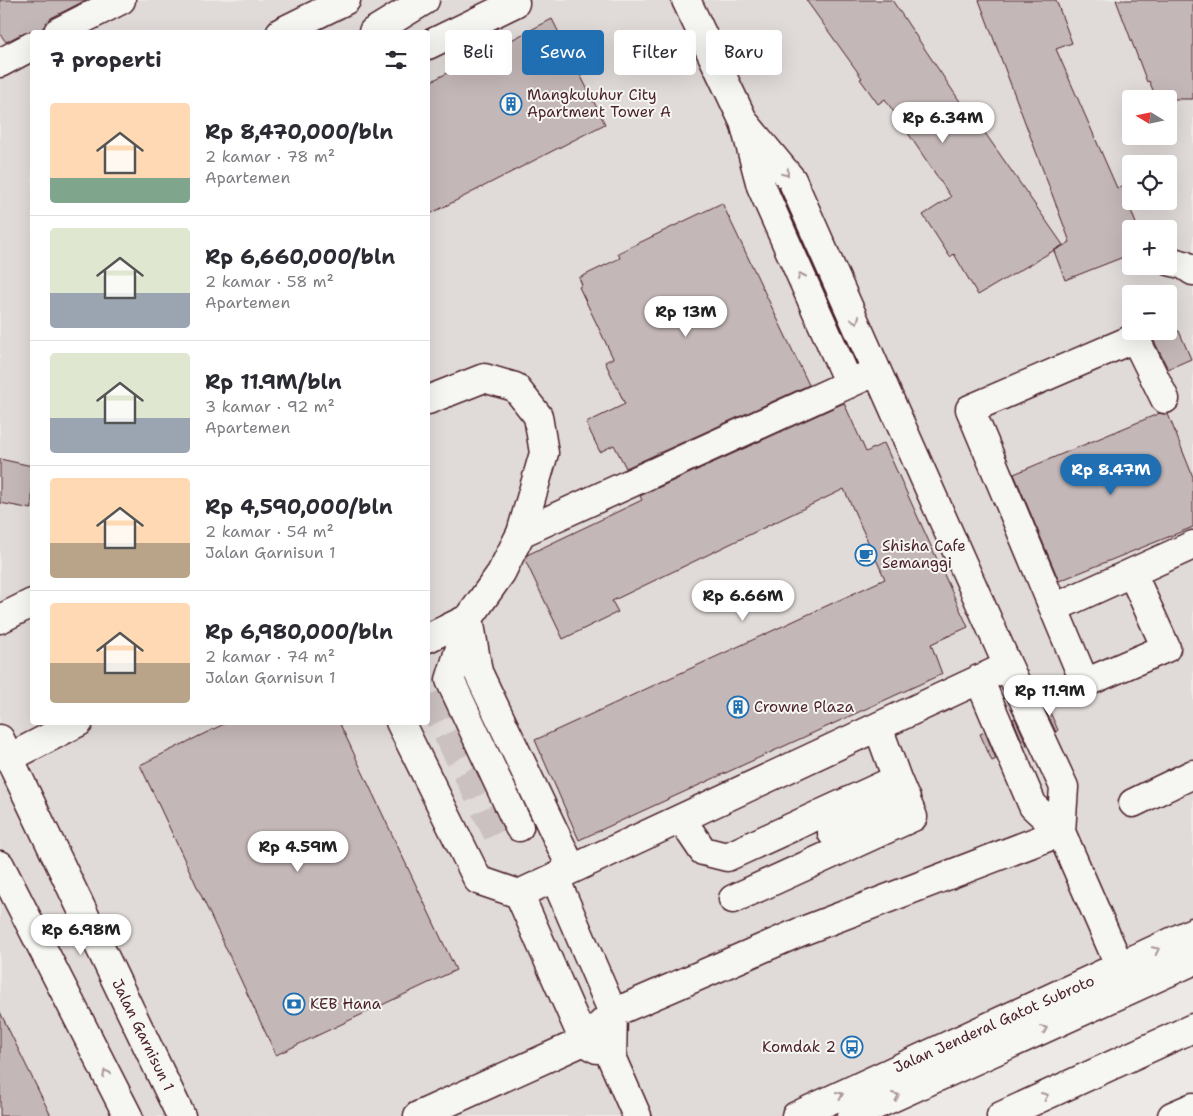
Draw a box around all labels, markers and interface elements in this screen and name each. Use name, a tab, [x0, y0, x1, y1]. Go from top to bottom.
chip: Beli	[445, 30, 512, 75]
chip: Sewa	[522, 30, 604, 75]
chip: Filter	[614, 30, 696, 75]
chip: Baru	[706, 30, 782, 75]
text: 7 properti	[50, 46, 162, 74]
icon: filters	[382, 46, 410, 74]
place label: Mangkuluhur City Apartment Tower A	[527, 85, 671, 122]
north arrow	[1122, 90, 1178, 145]
map controls	[1122, 90, 1177, 340]
building icon: Mangkuluhur City Apartment Tower A	[499, 92, 523, 116]
pin: Rp 6.34M	[891, 102, 995, 144]
text: Rp 6.34M	[903, 107, 983, 128]
text: Rp 8,470,000/bln	[205, 118, 393, 146]
icon: home	[90, 123, 150, 183]
text: 2 kamar · 78 m²	[205, 146, 335, 167]
button: locate	[1122, 155, 1177, 210]
text: Apartemen	[205, 167, 290, 188]
one-way arrow	[781, 167, 789, 176]
button: +	[1122, 220, 1177, 275]
text: Rp 6,660,000/bln	[205, 243, 395, 271]
icon: home	[90, 248, 150, 308]
text: 2 kamar · 58 m²	[205, 271, 334, 292]
one-way arrow	[796, 272, 807, 281]
button: −	[1122, 285, 1177, 340]
text: Apartemen	[205, 292, 290, 313]
pin: Rp 13M	[645, 296, 727, 338]
text: Rp 13M	[655, 301, 717, 322]
one-way arrow	[849, 315, 860, 324]
text: Rp 11.9M/bln	[205, 368, 342, 396]
icon: home	[90, 373, 150, 433]
text: 3 kamar · 92 m²	[205, 396, 335, 417]
text: Apartemen	[205, 417, 290, 438]
pin: Rp 8.47M	[1059, 454, 1163, 496]
text: Rp 8.47M	[1071, 459, 1151, 480]
text: Rp 4,590,000/bln	[205, 493, 393, 521]
icon: home	[90, 498, 150, 558]
text: 2 kamar · 54 m²	[205, 521, 334, 542]
place label: Shisha Cafe Semanggi	[882, 536, 966, 573]
text: Jalan Garnisun 1	[205, 542, 336, 563]
cafe icon: Shisha Cafe Semanggi	[854, 543, 878, 567]
pin: Rp 6.66M	[691, 580, 795, 622]
text: Rp 6.66M	[703, 585, 783, 606]
text: Rp 6,980,000/bln	[205, 618, 393, 646]
icon: home	[90, 623, 150, 683]
text: 2 kamar · 74 m²	[205, 646, 335, 667]
text: Jalan Garnisun 1	[205, 667, 336, 688]
pin: Rp 11.9M	[998, 674, 1102, 717]
text: Rp 11.9M	[1015, 680, 1085, 701]
building icon: Crowne Plaza	[726, 695, 750, 719]
place label: Crowne Plaza	[754, 697, 855, 717]
pin: Rp 4.59M	[246, 830, 350, 873]
text: Rp 4.59M	[258, 836, 338, 857]
pin: Rp 6.98M	[29, 914, 133, 956]
text: Rp 6.98M	[41, 919, 121, 940]
one-way arrow	[1151, 946, 1160, 956]
street label: Jalan Jenderal Gatot Subroto	[890, 970, 1098, 1078]
street label: Jalan Garnisun 1	[107, 976, 179, 1094]
bank icon: KEB Hana	[282, 992, 306, 1016]
place label: KEB Hana	[310, 994, 382, 1014]
one-way arrow	[1039, 1024, 1048, 1035]
bus stop icon: Komdak 2	[840, 1035, 864, 1059]
place label: Komdak 2	[762, 1037, 836, 1057]
one-way arrow	[102, 1069, 112, 1078]
one-way arrow	[835, 1091, 844, 1101]
one-way arrow	[1040, 1091, 1049, 1102]
one-way arrow	[891, 1092, 900, 1102]

